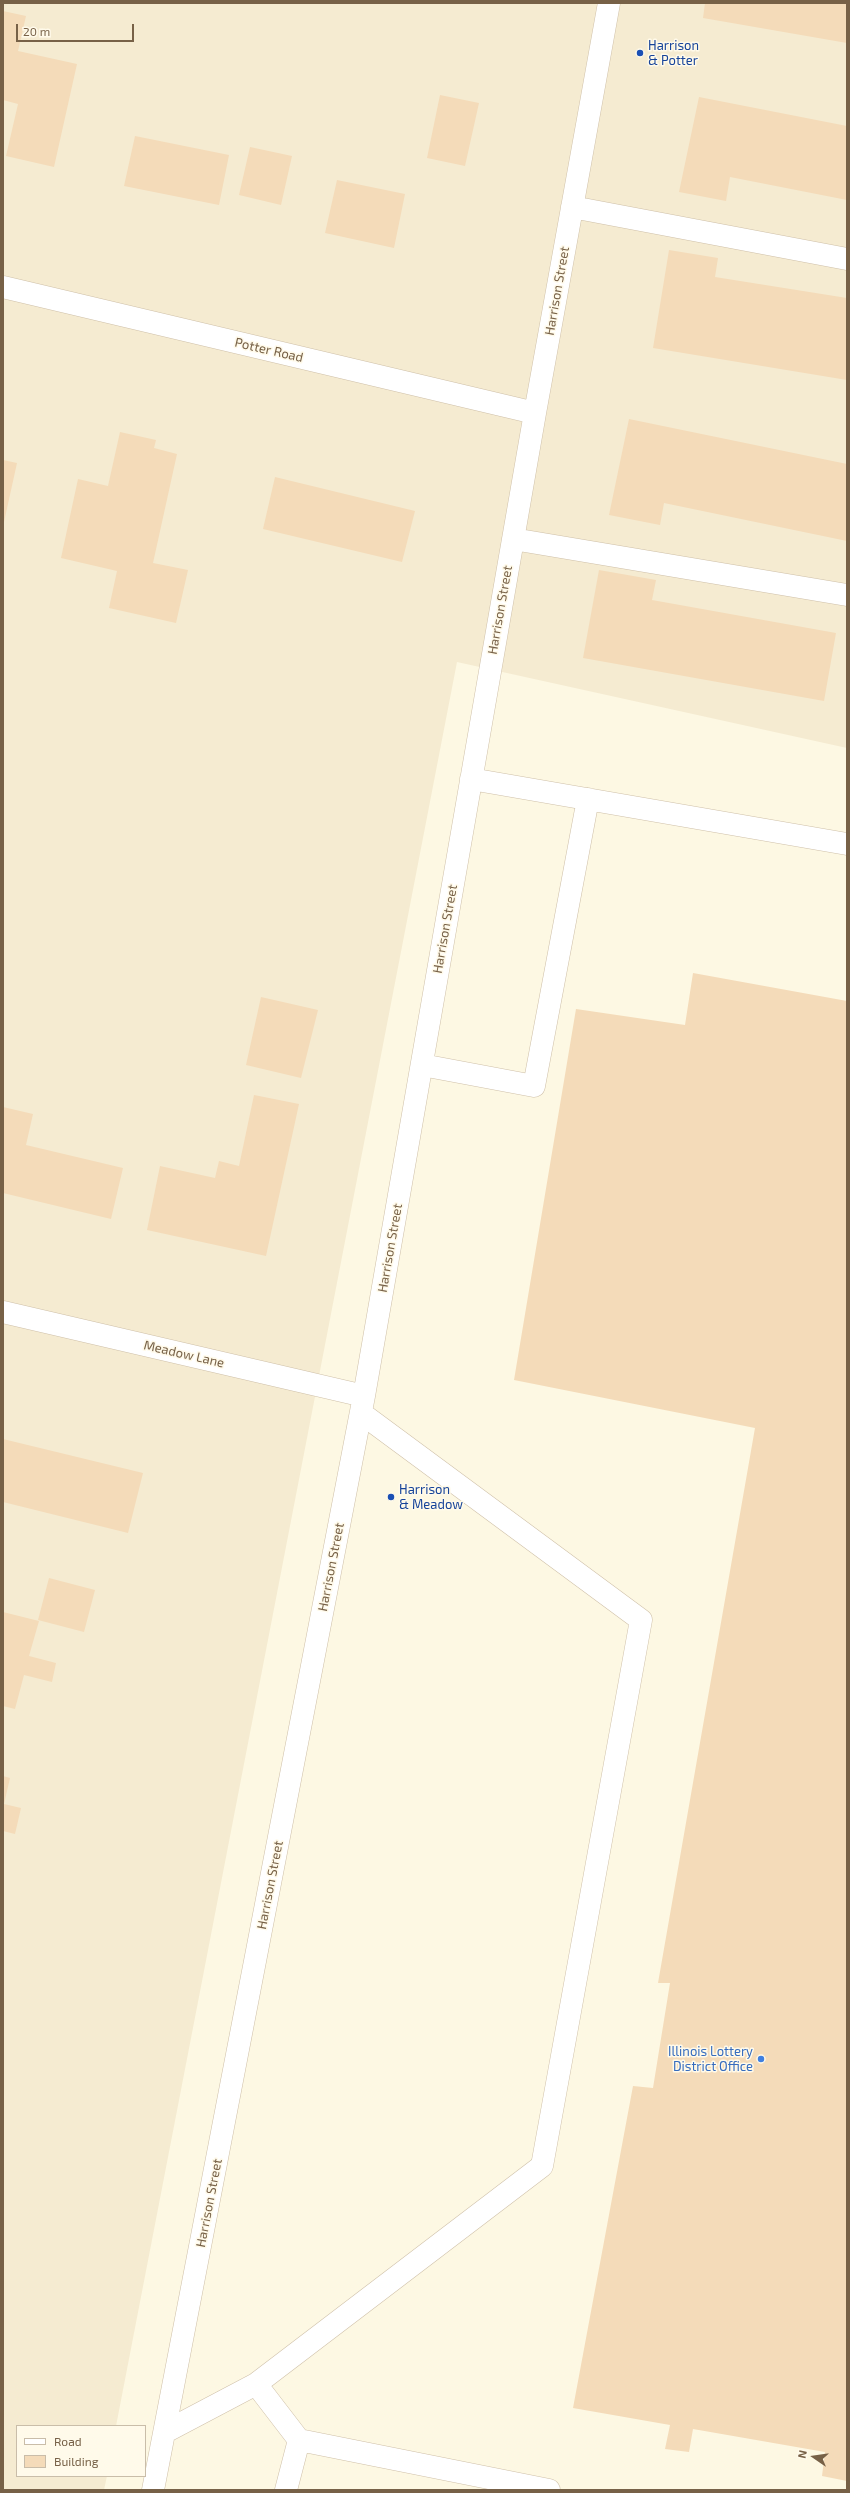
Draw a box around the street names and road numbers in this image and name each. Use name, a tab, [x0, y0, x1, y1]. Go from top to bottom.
street label: Harrison Street	[542, 245, 572, 337]
street label: Potter Road	[233, 335, 305, 365]
street label: Harrison Street	[485, 564, 515, 656]
street label: Harrison Street	[430, 883, 460, 975]
street label: Harrison Street	[375, 1202, 405, 1294]
street label: Meadow Lane	[142, 1337, 226, 1371]
street label: Harrison Street	[315, 1521, 347, 1613]
street label: Harrison Street	[254, 1839, 286, 1931]
street label: Harrison Street	[193, 2157, 225, 2249]

